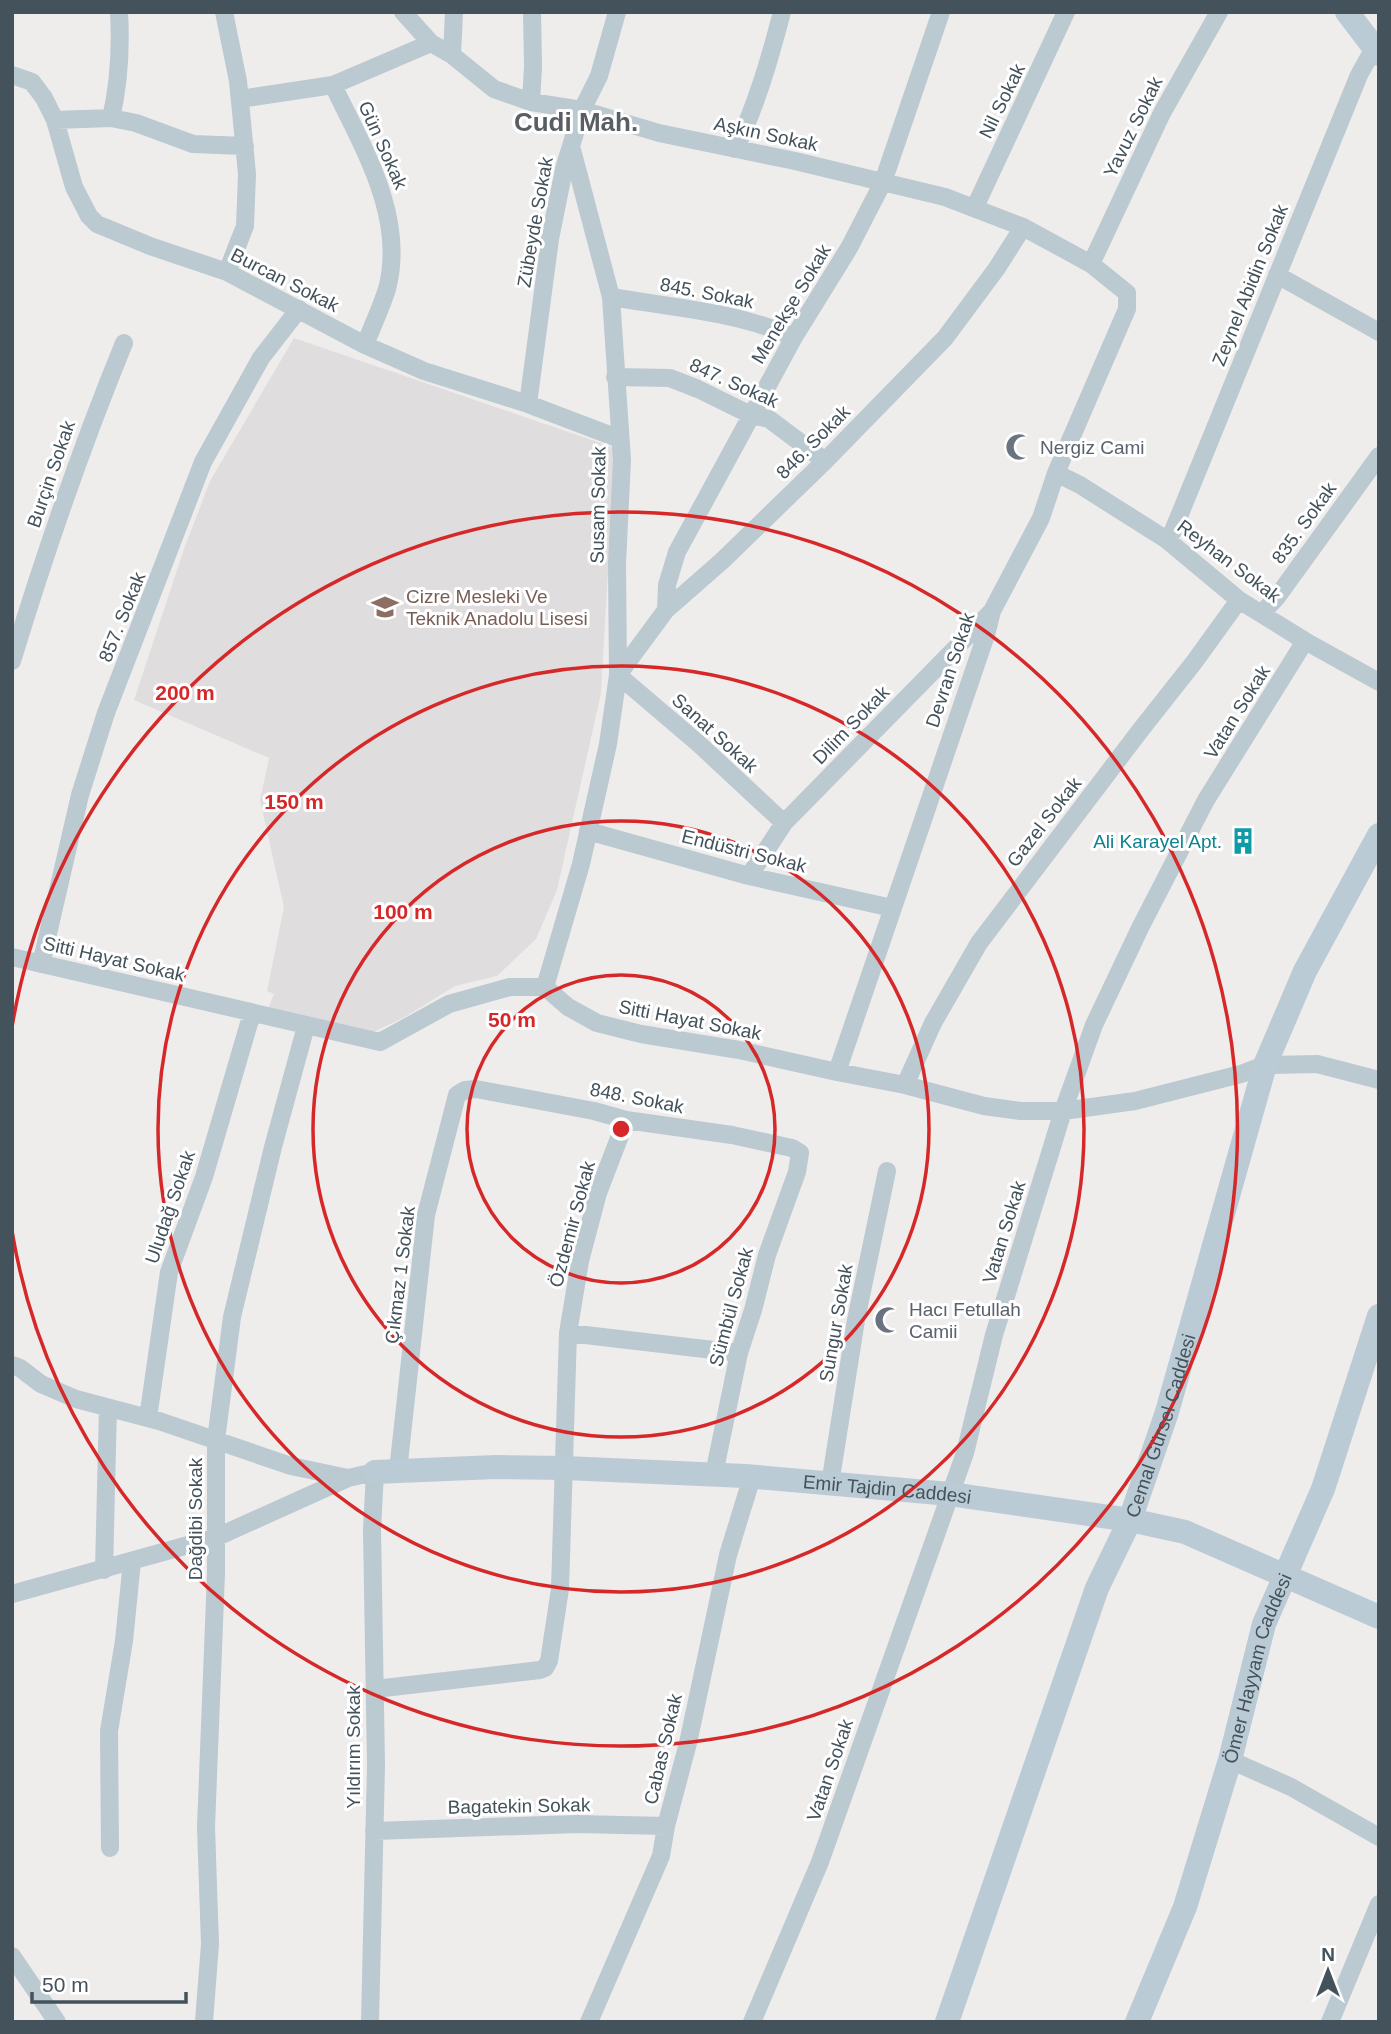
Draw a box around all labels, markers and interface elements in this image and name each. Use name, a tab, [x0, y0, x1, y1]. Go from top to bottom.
street label: Nil Sokak	[975, 60, 1029, 142]
street label: Yavuz Sokak	[1100, 73, 1167, 181]
street label: Gün Sokak	[354, 98, 412, 193]
district label: Cudi Mah.	[514, 107, 638, 137]
street label: Aşkın Sokak	[712, 113, 820, 155]
street label: Zübeyde Sokak	[513, 155, 557, 289]
street label: Zeynel Abidin Sokak	[1208, 201, 1292, 369]
street label: Menekşe Sokak	[747, 240, 835, 367]
street label: Burcan Sokak	[228, 244, 343, 316]
street label: 845. Sokak	[658, 274, 756, 312]
street label: 847. Sokak	[686, 354, 782, 412]
street label: 846. Sokak	[772, 401, 854, 483]
street label: Burçin Sokak	[23, 417, 79, 530]
mosque icon: Nergiz Cami	[1004, 432, 1034, 462]
place label: Nergiz Cami	[1040, 437, 1145, 458]
street label: Susam Sokak	[586, 446, 610, 564]
street label: 835. Sokak	[1268, 478, 1341, 568]
street label: Reyhan Sokak	[1173, 515, 1285, 607]
street label: 857. Sokak	[94, 569, 150, 665]
place label: Cizre Mesleki Ve Teknik Anadolu Lisesi	[406, 586, 588, 629]
school or university icon: Cizre Mesleki Ve Teknik Anadolu Lisesi	[370, 592, 400, 622]
street label: Devran Sokak	[922, 610, 979, 730]
street label: Vatan Sokak	[1200, 661, 1274, 763]
text: 200 m	[155, 681, 215, 704]
street label: Dilim Sokak	[809, 681, 894, 768]
street label: Sanat Sokak	[668, 689, 762, 777]
street label: Gazel Sokak	[1003, 773, 1086, 871]
text: 150 m	[264, 790, 324, 813]
street label: Endüstri Sokak	[679, 825, 809, 877]
building icon: Ali Karayel Apt.	[1228, 826, 1258, 856]
place label: Ali Karayel Apt.	[1093, 831, 1222, 852]
text: 100 m	[373, 900, 433, 923]
street label: Sitti Hayat Sokak	[41, 932, 187, 986]
street label: Sitti Hayat Sokak	[617, 996, 764, 1044]
text: 50 m	[488, 1008, 536, 1031]
street label: 848. Sokak	[588, 1079, 686, 1117]
centre of rings	[609, 1117, 633, 1141]
street label: Uludağ Sokak	[141, 1147, 199, 1266]
street label: Özdemir Sokak	[545, 1158, 599, 1289]
street label: Vatan Sokak	[978, 1178, 1030, 1286]
street label: Çıkmaz 1 Sokak	[381, 1205, 419, 1345]
street label: Sümbül Sokak	[705, 1245, 757, 1369]
street label: Sungur Sokak	[815, 1262, 857, 1384]
place label: Hacı Fetullah Camii	[909, 1299, 1021, 1342]
mosque icon: Hacı Fetullah Camii	[873, 1305, 903, 1335]
street label: Cemal Gürsel Caddesi	[1121, 1331, 1199, 1520]
street label: Dağdibi Sokak	[185, 1457, 206, 1580]
street label: Emir Tajdin Caddesi	[802, 1471, 973, 1507]
street label: Ömer Hayyam Caddesi	[1219, 1570, 1295, 1766]
street label: Yıldırım Sokak	[343, 1685, 364, 1809]
street label: Cabas Sokak	[640, 1691, 686, 1806]
street label: Vatan Sokak	[803, 1716, 857, 1824]
street label: Bagatekin Sokak	[448, 1794, 591, 1818]
north arrow	[1293, 1936, 1363, 2006]
text: N	[1321, 1944, 1335, 1965]
scale bar	[32, 1960, 186, 2004]
text: 50 m	[42, 1973, 89, 1996]

